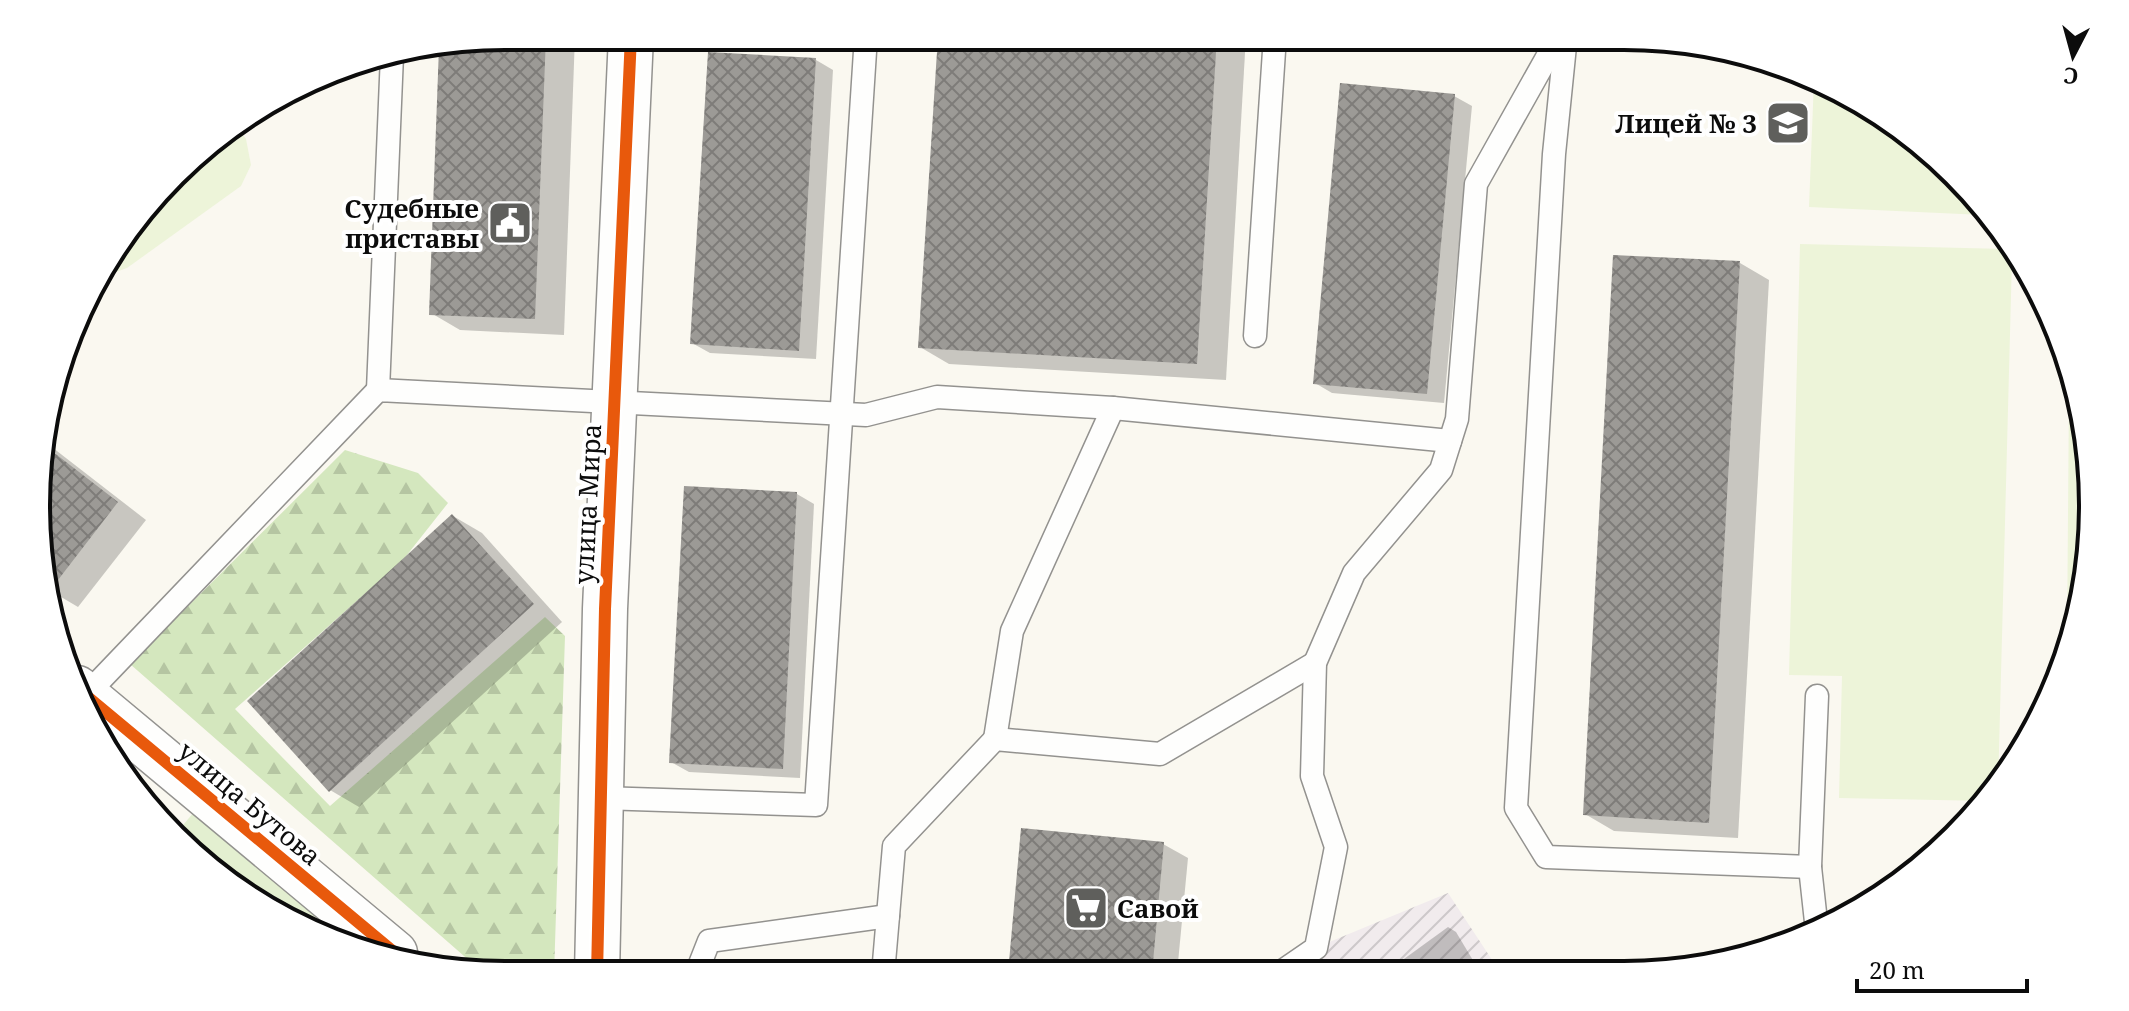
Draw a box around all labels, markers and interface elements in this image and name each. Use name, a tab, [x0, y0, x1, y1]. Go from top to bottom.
north arrow	[2033, 16, 2113, 96]
text: С	[2062, 61, 2080, 93]
school or university icon: Лицей № 3	[1764, 99, 1812, 147]
place label: Лицей № 3	[1615, 105, 1757, 141]
place label: Судебные приставы	[345, 190, 479, 256]
public building icon: Судебные приставы	[486, 199, 534, 247]
street label: улица Мира	[565, 423, 609, 585]
street label: улица Бутова	[171, 733, 329, 873]
supermarket icon: Савой	[1062, 884, 1110, 932]
place label: Савой	[1117, 890, 1199, 926]
scale bar	[1857, 943, 2027, 993]
text: 20 m	[1869, 953, 1925, 986]

